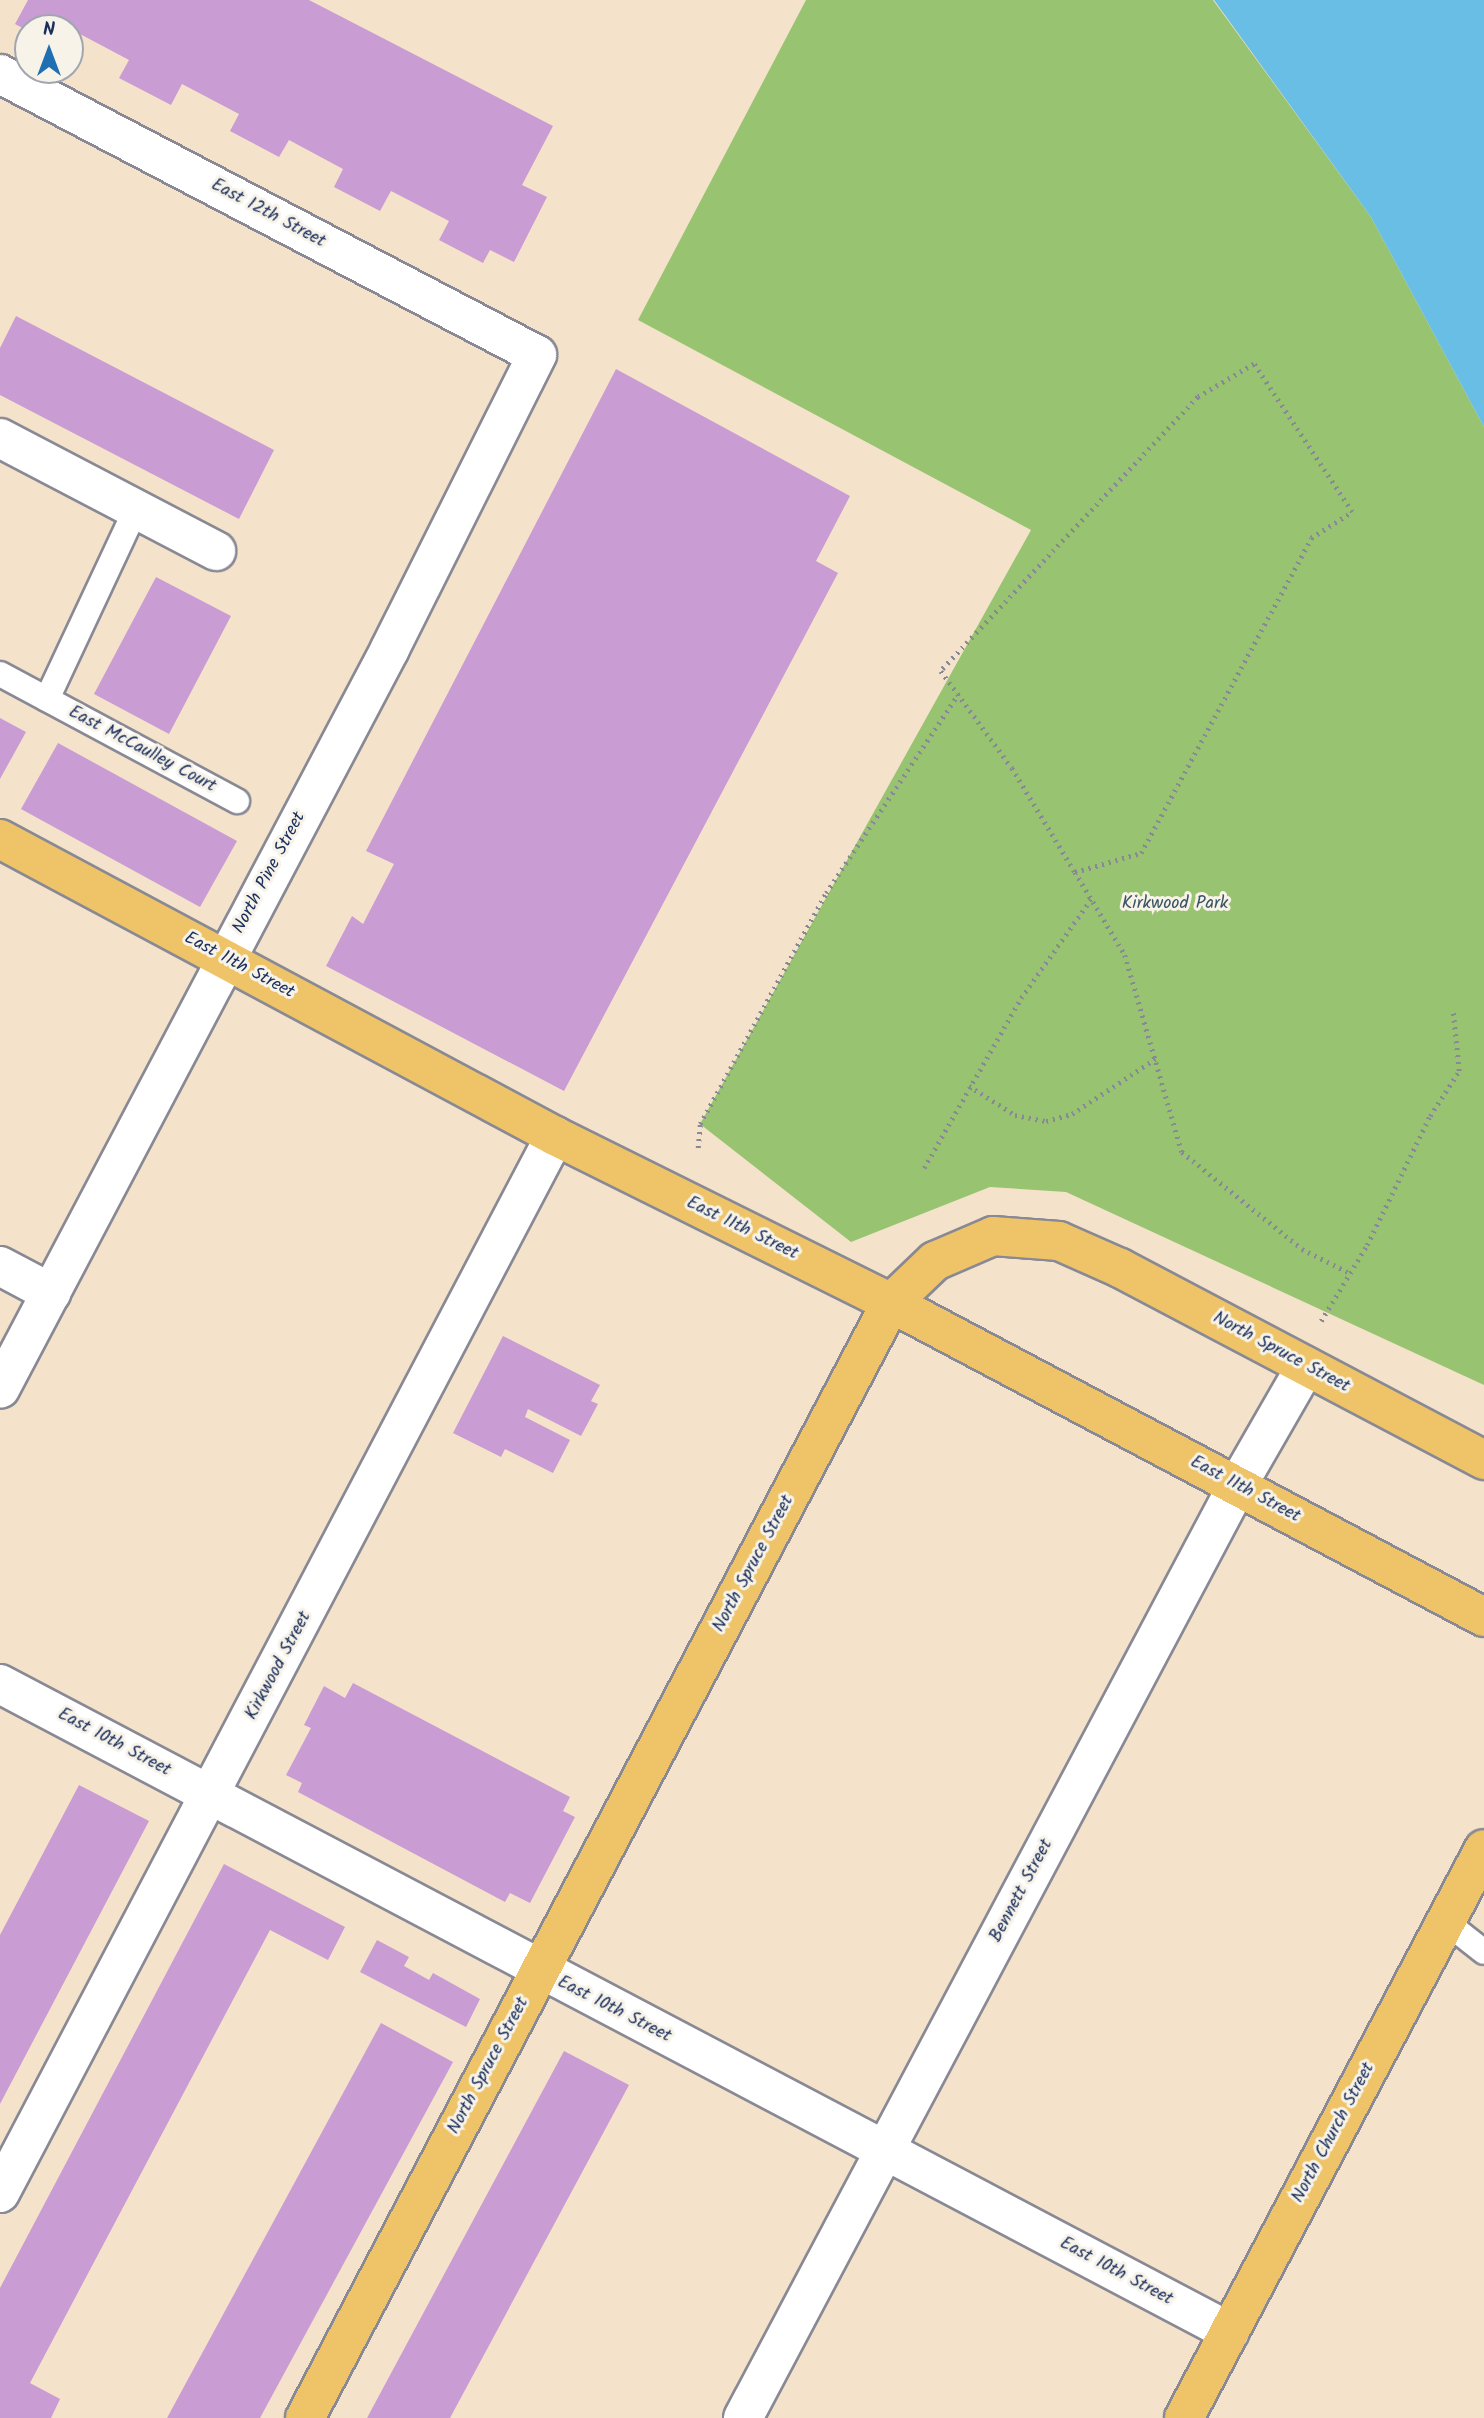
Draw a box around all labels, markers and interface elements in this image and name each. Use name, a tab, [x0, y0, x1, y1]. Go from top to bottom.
north arrow	[14, 14, 84, 84]
text: N	[43, 15, 55, 45]
street label: East 12th Street	[207, 175, 329, 253]
street label: East McCaulley Court	[65, 702, 219, 798]
street label: North Pine Street	[229, 808, 311, 938]
park label: Kirkwood Park	[1122, 893, 1228, 915]
street label: East 11th Street	[180, 928, 298, 1004]
street label: East 11th Street	[683, 1193, 801, 1265]
street label: North Spruce Street	[1209, 1308, 1353, 1398]
street label: East 11th Street	[1186, 1452, 1304, 1528]
street label: North Spruce Street	[709, 1492, 799, 1636]
street label: Kirkwood Street	[241, 1608, 317, 1724]
street label: East 10th Street	[54, 1704, 174, 1782]
street label: Bennett Street	[986, 1836, 1058, 1946]
street label: East 10th Street	[553, 1972, 675, 2048]
street label: North Spruce Street	[444, 1994, 534, 2138]
street label: North Church Street	[1288, 2059, 1380, 2207]
street label: East 10th Street	[1056, 2233, 1176, 2311]

